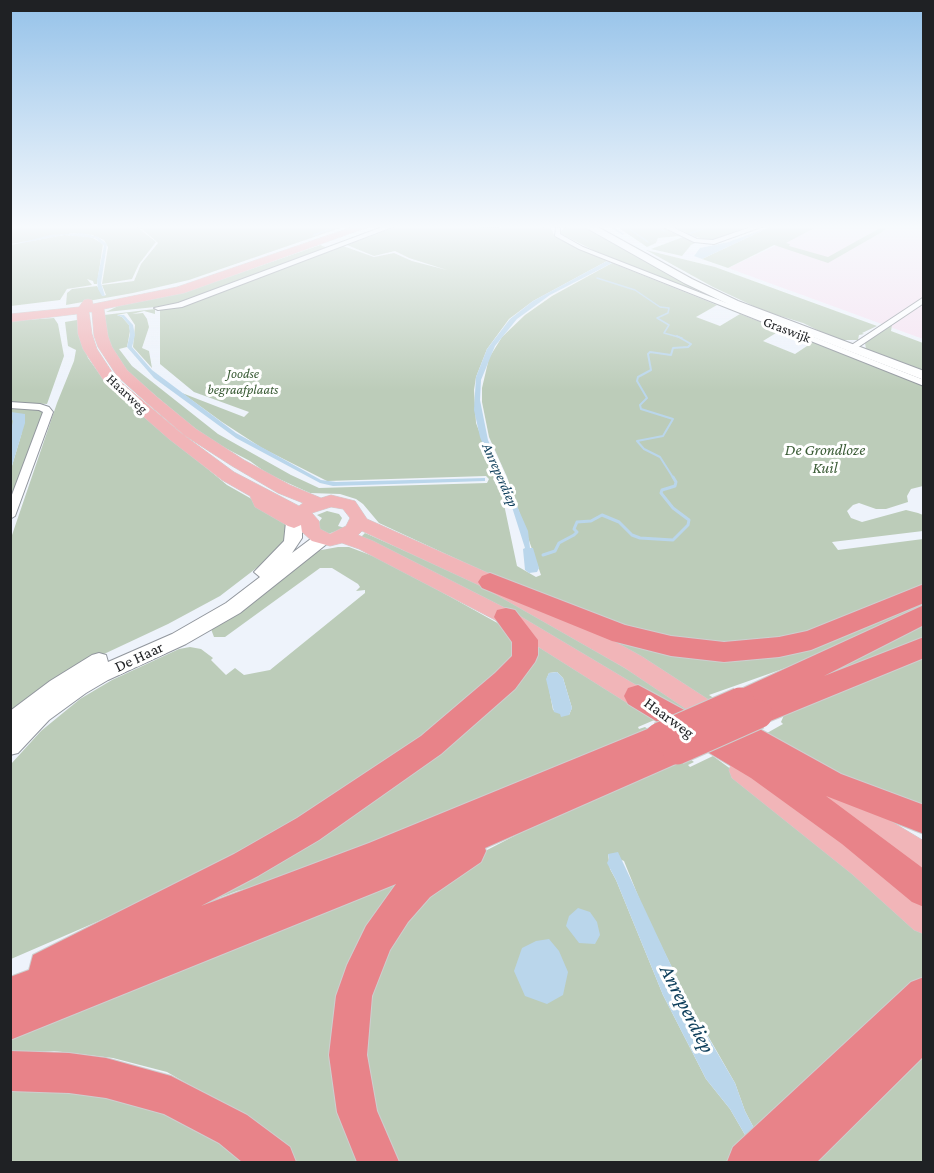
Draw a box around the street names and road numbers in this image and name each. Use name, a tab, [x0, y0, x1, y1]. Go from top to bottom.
street label: Graswijk	[761, 313, 813, 347]
street label: Haarweg	[103, 371, 151, 417]
street label: De Haar	[112, 637, 166, 677]
street label: Haarweg	[640, 693, 698, 743]

